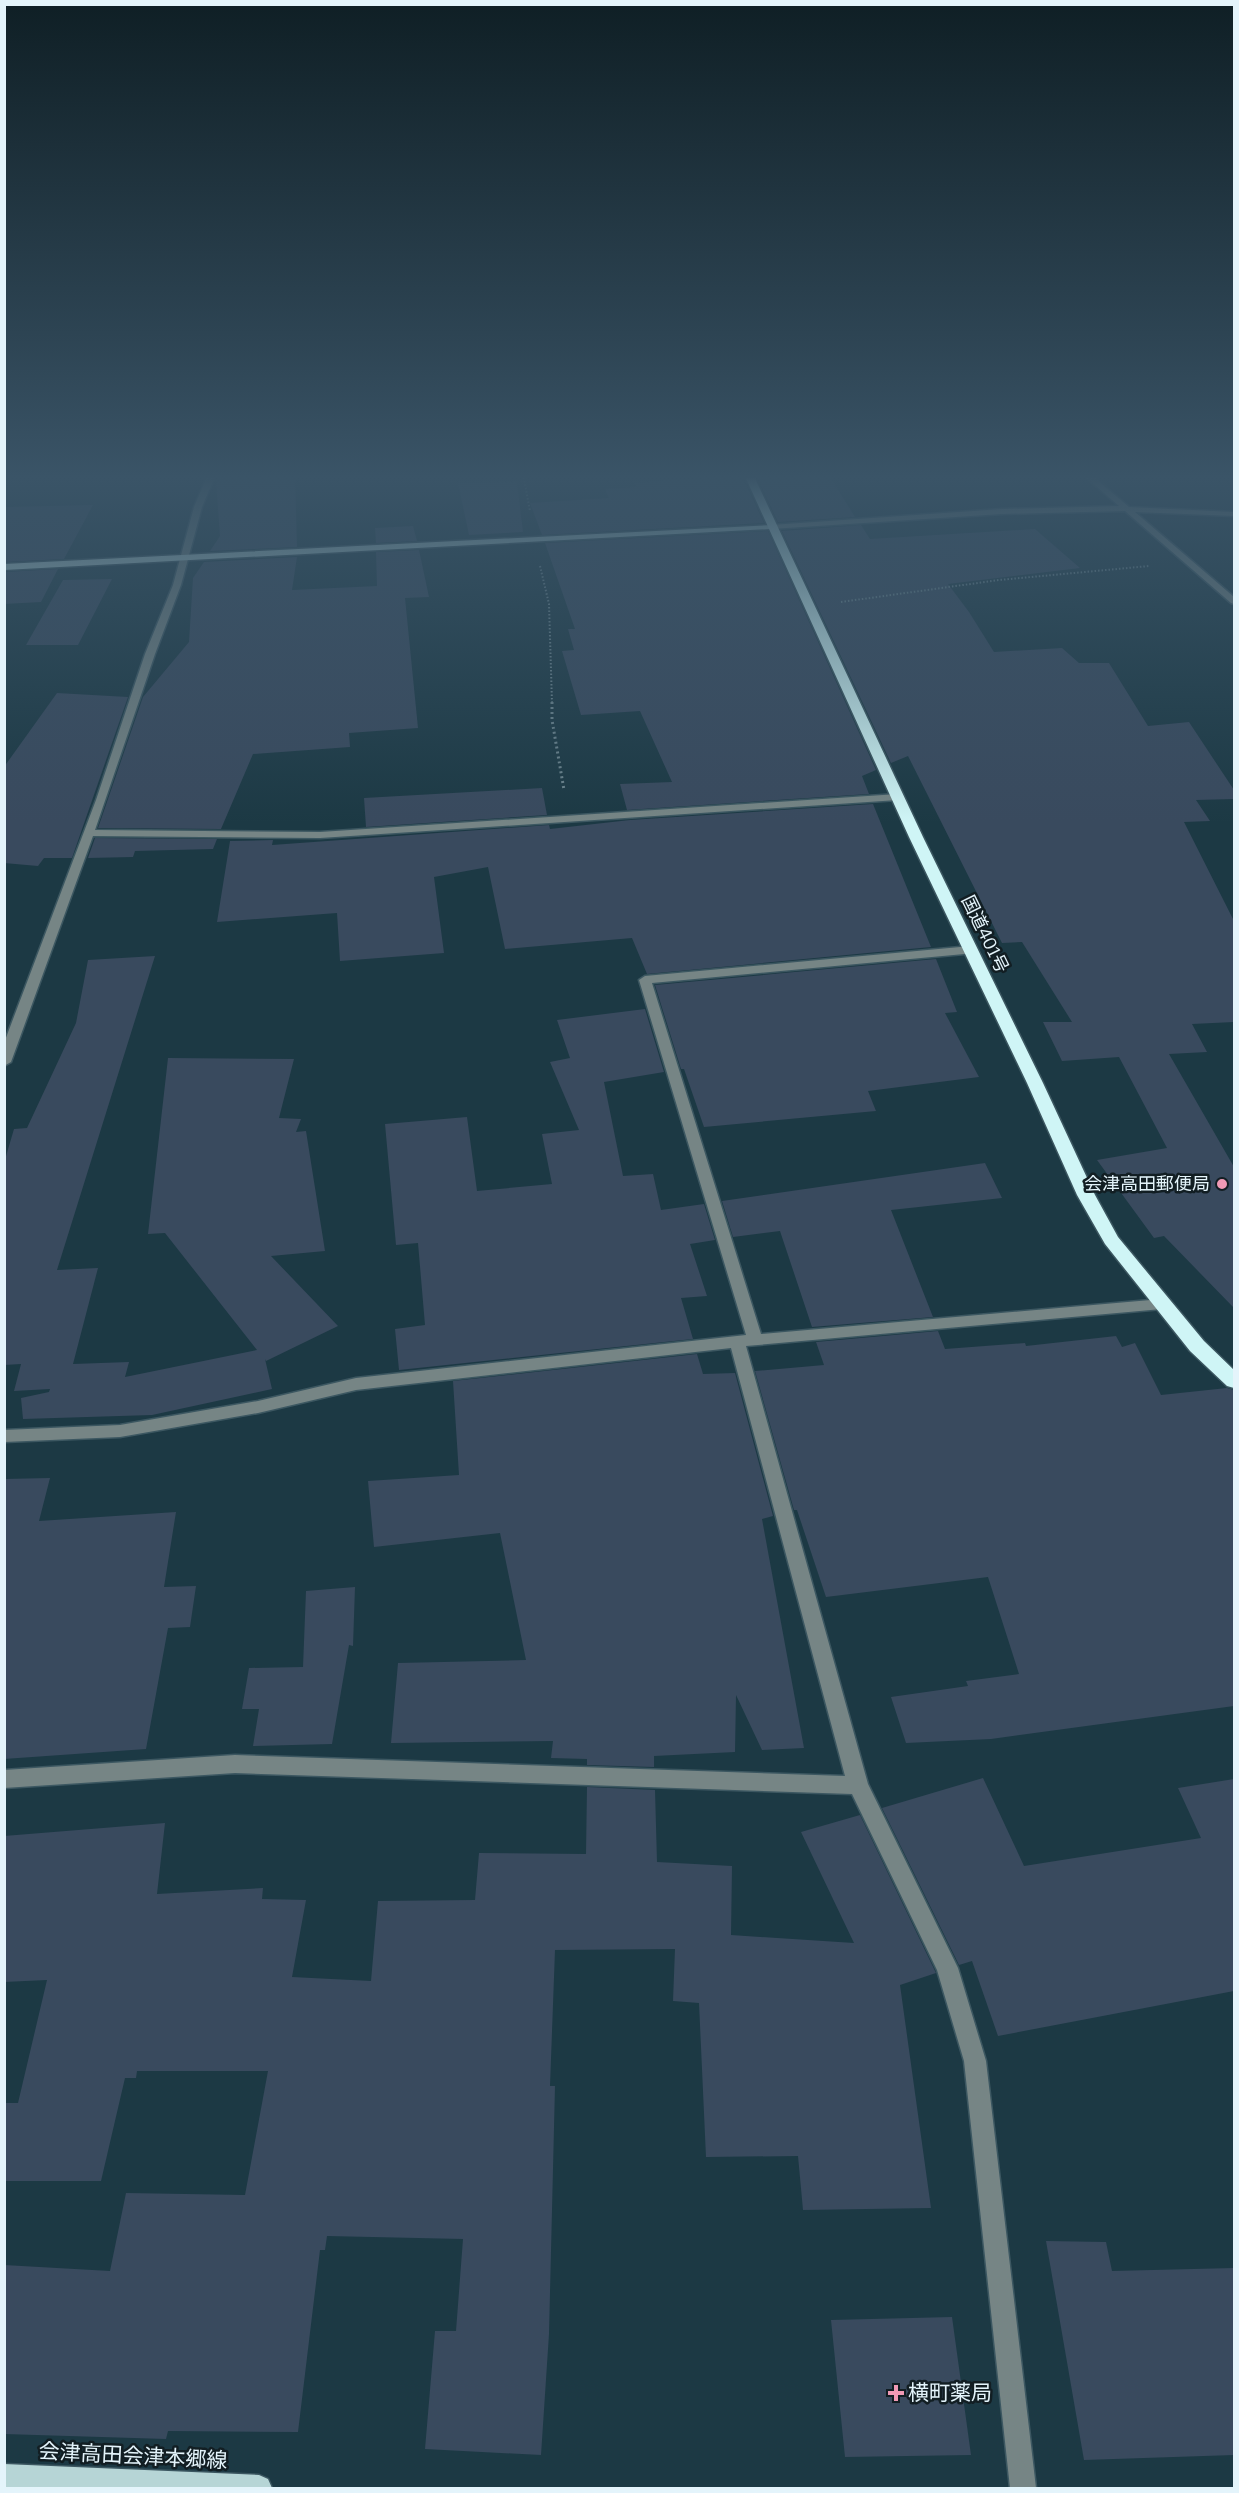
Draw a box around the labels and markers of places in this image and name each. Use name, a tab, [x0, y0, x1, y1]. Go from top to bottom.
place label: 会津高田郵便局	[1084, 1173, 1210, 1195]
marker: 会津高田郵便局	[1215, 1177, 1229, 1191]
place label: 横町薬局	[908, 2380, 992, 2406]
marker: 横町薬局	[889, 2386, 903, 2400]

